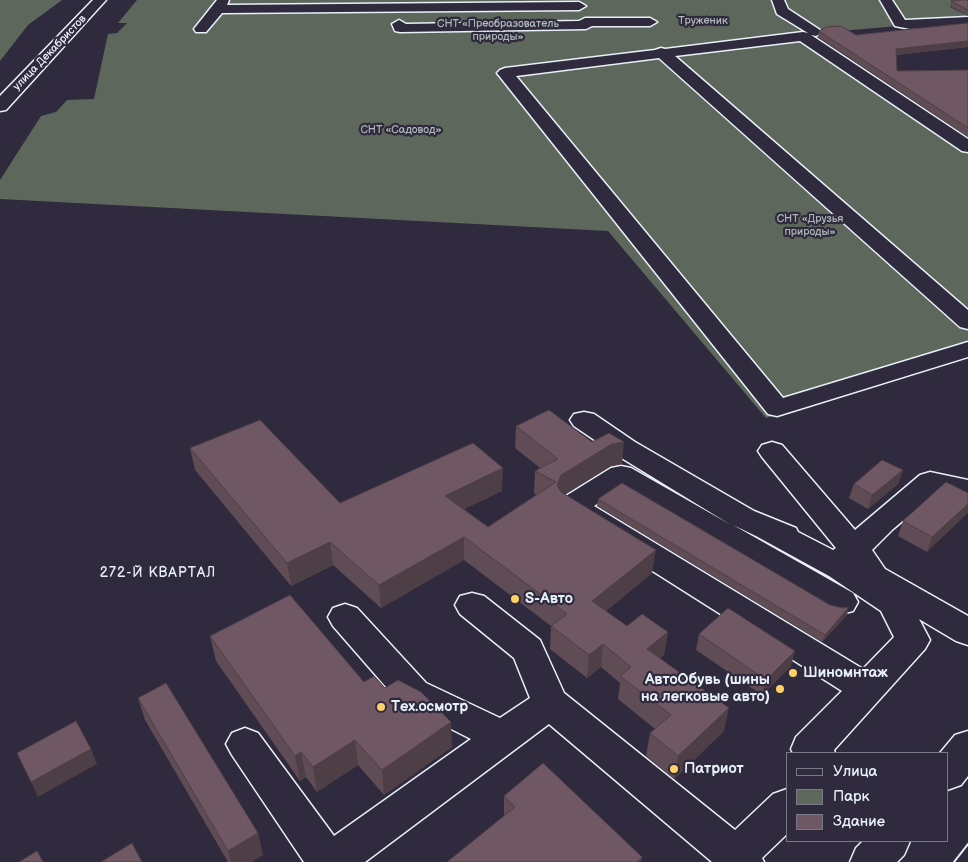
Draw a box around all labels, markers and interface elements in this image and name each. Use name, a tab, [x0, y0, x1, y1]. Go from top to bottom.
street label: улица Декабристов	[11, 13, 89, 93]
park label: Труженик	[678, 14, 728, 28]
park label: СНТ «Преобразователь природы»	[437, 17, 559, 43]
park label: СНТ «Садовод»	[360, 123, 442, 137]
park label: СНТ «Друзья природы»	[777, 212, 843, 238]
district label: 272-Й КВАРТАЛ	[98, 565, 218, 581]
place label: S-Авто	[525, 590, 573, 608]
marker: S-Авто	[509, 593, 521, 605]
place label: Шиномнтаж	[803, 664, 888, 682]
marker: Шиномнтаж	[787, 667, 799, 679]
place label: АвтоОбувь (шины на легковые авто)	[641, 671, 770, 706]
marker: АвтоОбувь (шины на легковые авто)	[774, 683, 786, 695]
place label: Тех.осмотр	[391, 698, 468, 716]
marker: Тех.осмотр	[375, 701, 387, 713]
legend	[786, 752, 948, 842]
place label: Патриот	[684, 760, 744, 778]
text: Улица	[833, 762, 877, 781]
marker: Патриот	[668, 763, 680, 775]
text: Парк	[833, 787, 870, 806]
text: Здание	[833, 812, 885, 831]

